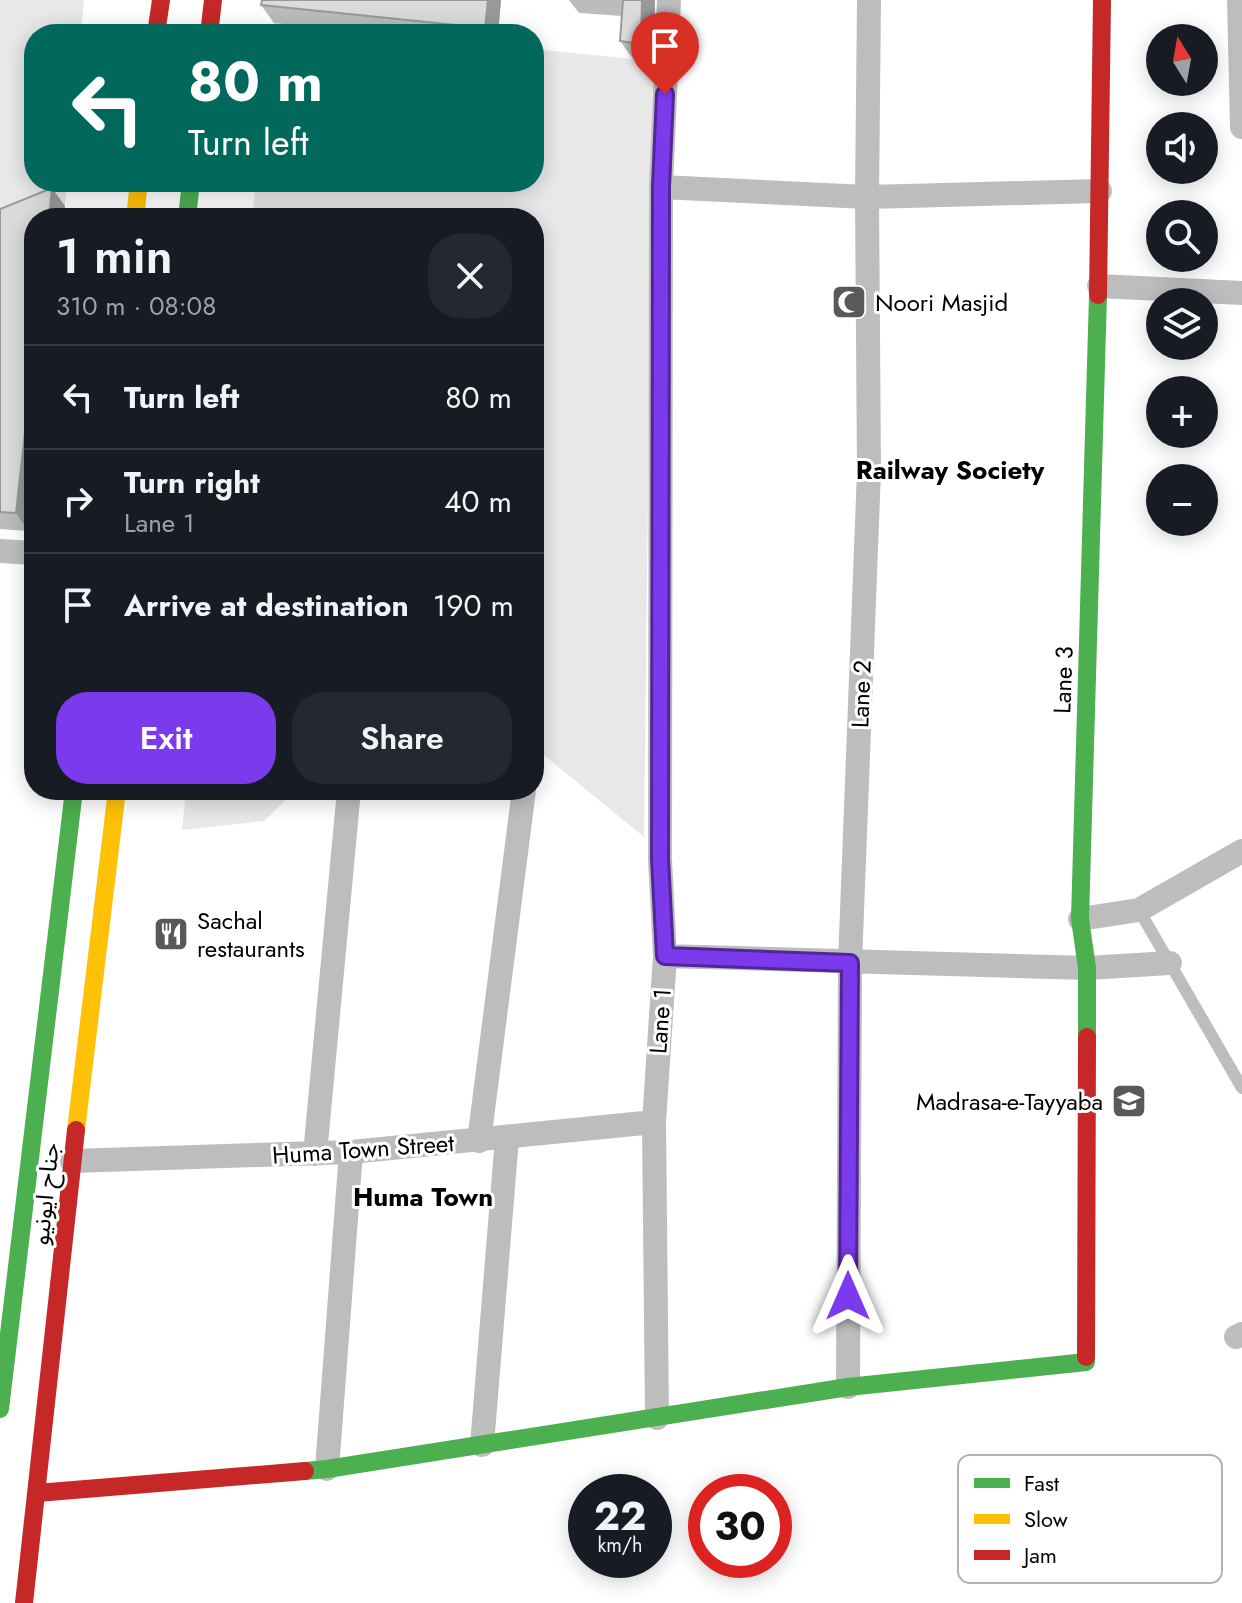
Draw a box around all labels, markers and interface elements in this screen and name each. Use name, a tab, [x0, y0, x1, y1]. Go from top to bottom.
pin	[631, 12, 699, 94]
icon: arrive	[643, 24, 687, 68]
north arrow	[1146, 24, 1218, 96]
map controls	[1146, 24, 1218, 536]
text: 80 m	[188, 41, 323, 122]
icon: left	[56, 56, 160, 160]
button: sound	[1146, 112, 1218, 184]
text: Turn left	[188, 116, 309, 168]
button: search	[1146, 200, 1218, 272]
text: 1 min	[56, 222, 173, 291]
button: close	[428, 234, 512, 318]
mosque icon: Noori Masjid	[830, 283, 868, 321]
place label: Noori Masjid	[875, 285, 1008, 320]
text: 310 m · 08:08	[56, 287, 216, 325]
button: layers	[1146, 288, 1218, 360]
icon: left	[56, 375, 100, 419]
text: Turn left	[124, 376, 239, 419]
text: 80 m	[445, 376, 512, 419]
button: +	[1146, 376, 1218, 448]
district label: Railway Society	[856, 451, 1045, 489]
text: Turn right	[124, 461, 260, 504]
button: −	[1146, 464, 1218, 536]
icon: right	[56, 479, 100, 523]
text: 40 m	[444, 480, 512, 523]
text: Lane 1	[124, 504, 195, 542]
icon: arrive	[56, 583, 100, 627]
text: Arrive at destination	[124, 584, 409, 627]
text: 190 m	[433, 584, 514, 627]
street label: Lane 3	[1044, 646, 1082, 714]
street label: Lane 2	[842, 659, 880, 729]
button: Exit	[56, 692, 276, 784]
button: Share	[292, 692, 512, 784]
place label: Sachal restaurants	[197, 903, 305, 966]
restaurant icon: Sachal restaurants	[152, 915, 190, 953]
street label: Lane 1	[640, 987, 680, 1055]
school or university icon: Madrasa-e-Tayyaba	[1110, 1082, 1148, 1120]
place label: Madrasa-e-Tayyaba	[916, 1084, 1103, 1119]
street label: Huma Town Street	[271, 1125, 455, 1173]
street label: جناح ایونیو	[22, 1141, 68, 1247]
district label: Huma Town	[353, 1178, 493, 1216]
position arrow	[806, 1254, 890, 1338]
legend	[958, 1455, 1222, 1583]
text: Fast	[1024, 1467, 1060, 1499]
speed limit sign: 30	[688, 1474, 792, 1578]
text: 22	[594, 1487, 646, 1545]
text: Slow	[1024, 1503, 1068, 1535]
text: km/h	[597, 1531, 643, 1560]
text: Jam	[1021, 1539, 1057, 1571]

